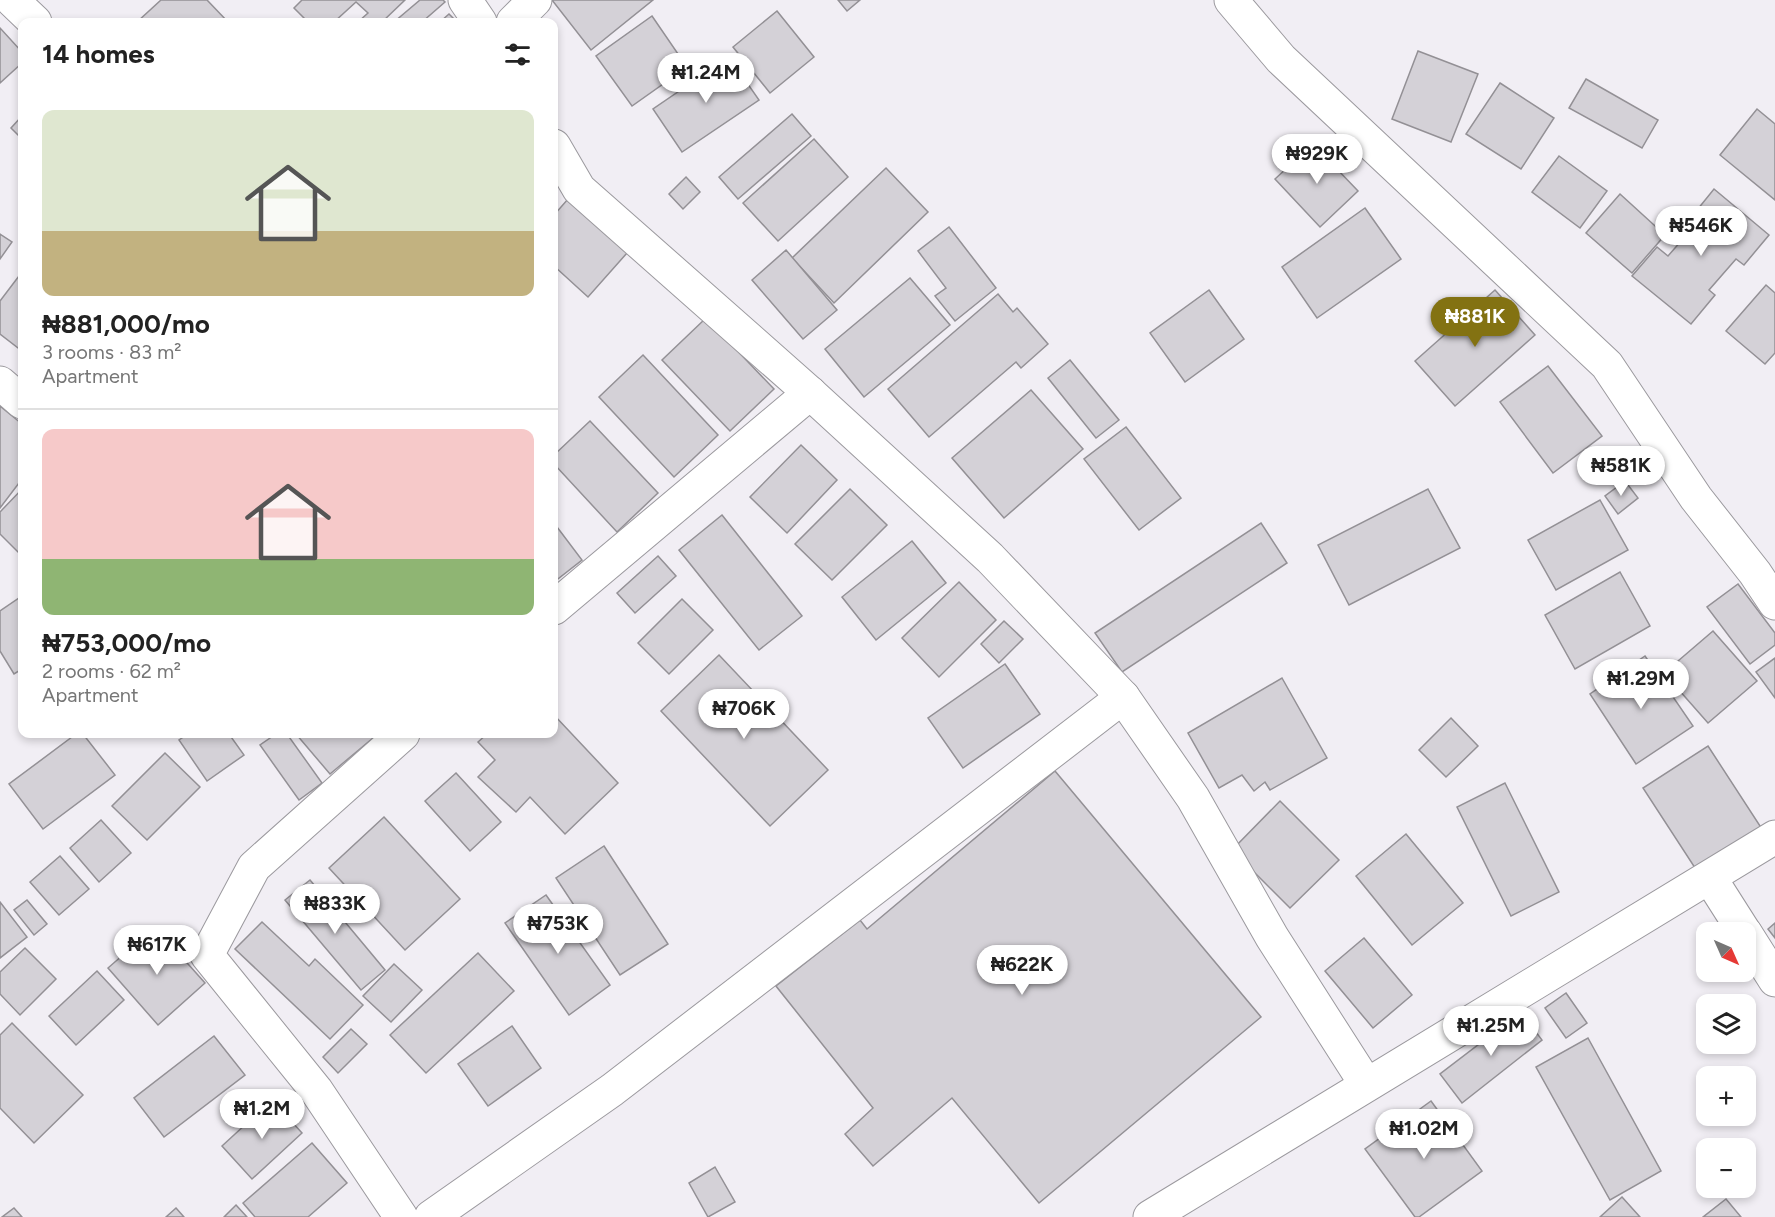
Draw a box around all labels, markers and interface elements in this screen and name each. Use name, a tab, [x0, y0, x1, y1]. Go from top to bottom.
text: 14 homes	[42, 38, 155, 70]
icon: filters	[501, 38, 534, 71]
pin: ₦1.24M	[657, 53, 755, 104]
text: ₦1.24M	[671, 60, 741, 84]
pin: ₦929K	[1275, 134, 1359, 185]
text: ₦929K	[1286, 141, 1348, 165]
icon: home	[234, 149, 342, 257]
pin: ₦546K	[1659, 206, 1743, 257]
text: ₦546K	[1669, 213, 1733, 237]
pin: ₦881K	[1433, 297, 1517, 348]
text: ₦881K	[1445, 304, 1505, 328]
text: ₦881,000/mo	[42, 308, 210, 340]
text: 3 rooms · 83 m²	[42, 340, 181, 364]
text: Apartment	[42, 364, 139, 388]
pin: ₦581K	[1579, 446, 1663, 497]
text: ₦581K	[1591, 453, 1651, 477]
icon: home	[234, 468, 342, 576]
text: ₦753,000/mo	[42, 627, 211, 659]
text: 2 rooms · 62 m²	[42, 659, 181, 683]
pin: ₦1.29M	[1592, 659, 1690, 710]
text: ₦1.29M	[1607, 666, 1675, 690]
text: Apartment	[42, 683, 139, 707]
pin: ₦706K	[702, 689, 786, 740]
text: ₦706K	[712, 696, 776, 720]
pin: ₦833K	[293, 884, 377, 935]
text: ₦833K	[304, 891, 366, 915]
pin: ₦753K	[516, 904, 600, 955]
text: ₦753K	[527, 911, 589, 935]
north arrow	[1696, 922, 1756, 982]
map controls	[1696, 922, 1756, 1198]
pin: ₦617K	[115, 925, 199, 976]
text: ₦617K	[128, 932, 186, 956]
pin: ₦622K	[980, 945, 1064, 996]
text: ₦622K	[991, 952, 1053, 976]
button: layers	[1696, 994, 1756, 1054]
pin: ₦1.25M	[1442, 1006, 1540, 1057]
text: ₦1.25M	[1457, 1013, 1525, 1037]
button: +	[1696, 1066, 1756, 1126]
pin: ₦1.2M	[220, 1089, 304, 1140]
text: ₦1.2M	[234, 1096, 290, 1120]
pin: ₦1.02M	[1375, 1109, 1473, 1160]
text: ₦1.02M	[1389, 1116, 1459, 1140]
button: −	[1696, 1138, 1756, 1198]

